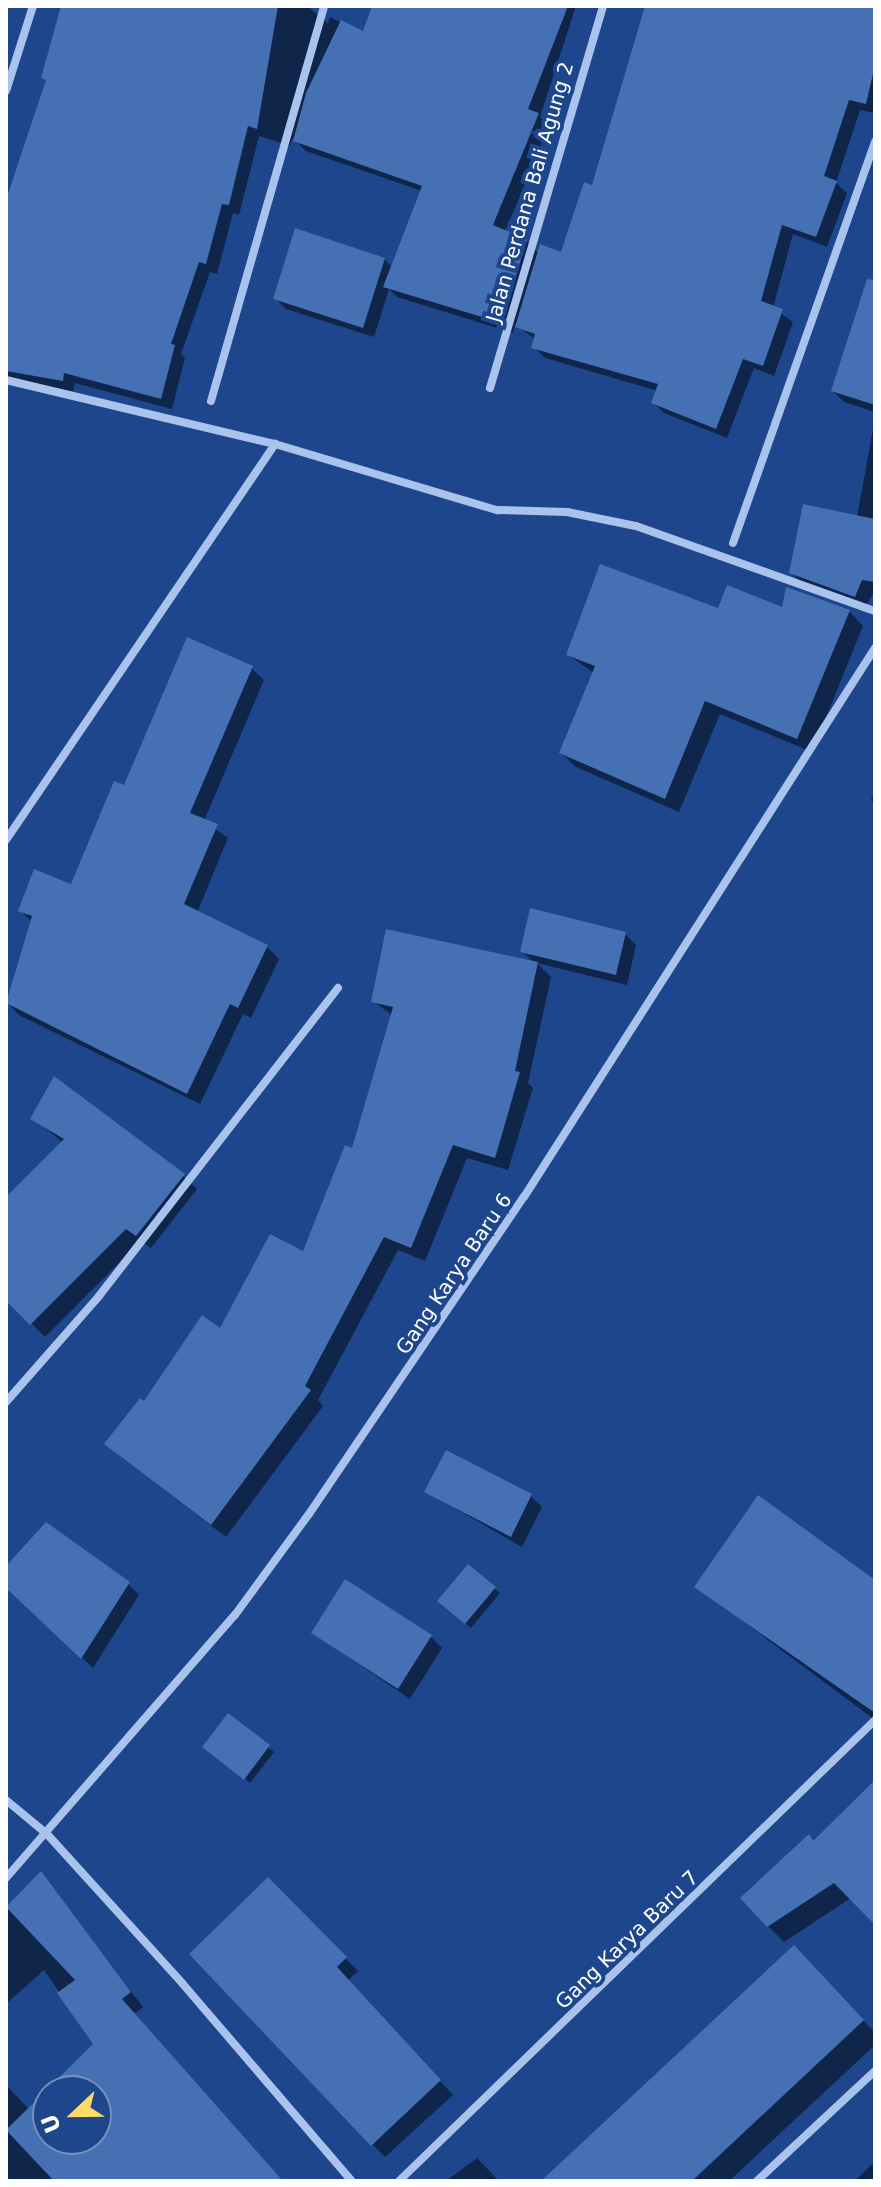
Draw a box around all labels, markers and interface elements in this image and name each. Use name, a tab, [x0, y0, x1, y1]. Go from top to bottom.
street label: Jalan Perdana Bali Agung 2	[481, 59, 579, 325]
street label: Gang Karya Baru 6	[391, 1189, 517, 1359]
street label: Gang Karya Baru 7	[551, 1866, 703, 2014]
north arrow	[32, 2075, 112, 2155]
text: U	[36, 2110, 66, 2136]

